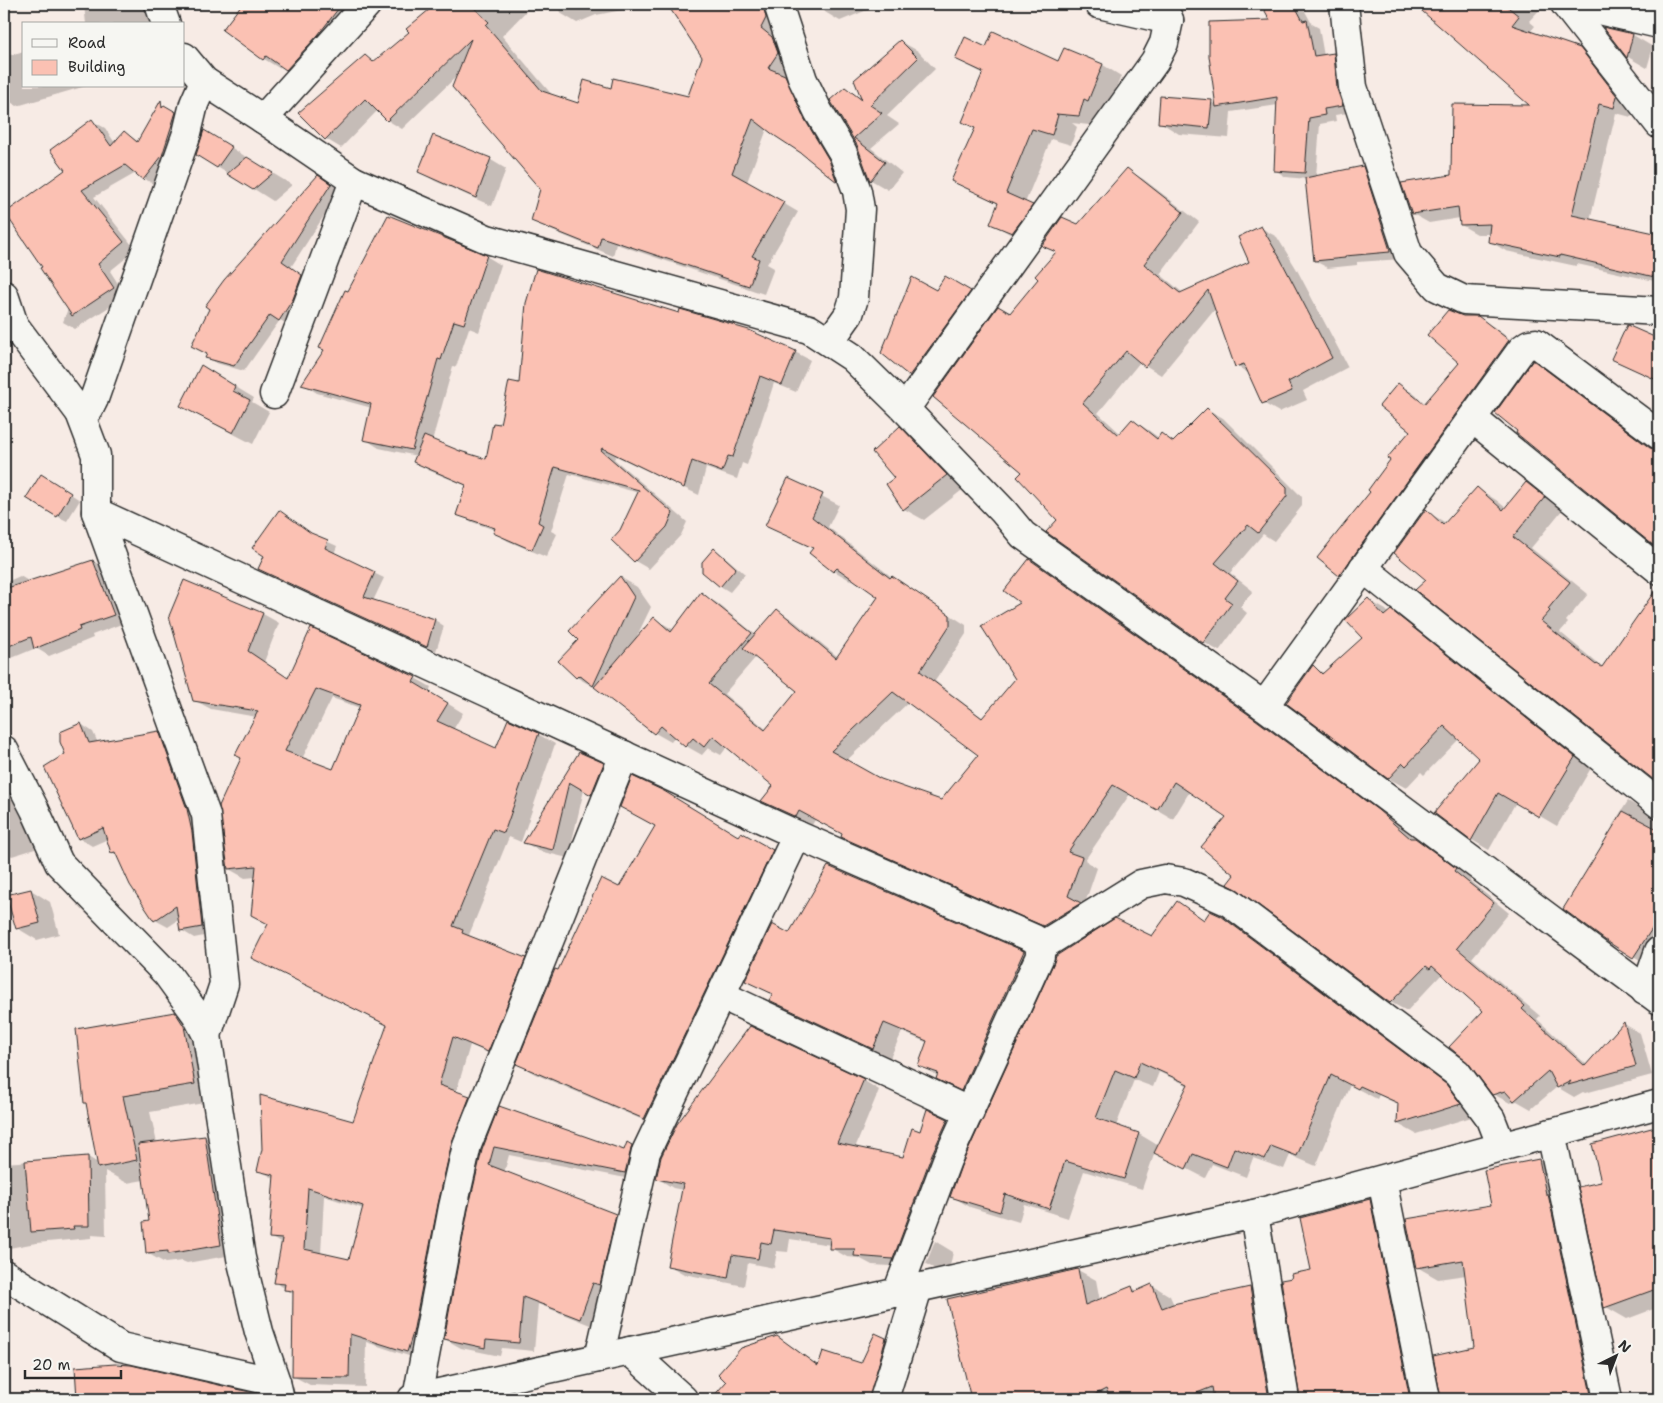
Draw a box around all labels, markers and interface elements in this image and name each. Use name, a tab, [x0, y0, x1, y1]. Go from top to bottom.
legend	[22, 22, 185, 88]
text: Road	[68, 33, 106, 53]
text: Building	[68, 57, 125, 77]
north arrow	[1590, 1330, 1640, 1380]
text: N	[1615, 1336, 1635, 1357]
scale bar	[25, 1348, 121, 1380]
text: 20 m	[32, 1355, 71, 1375]

